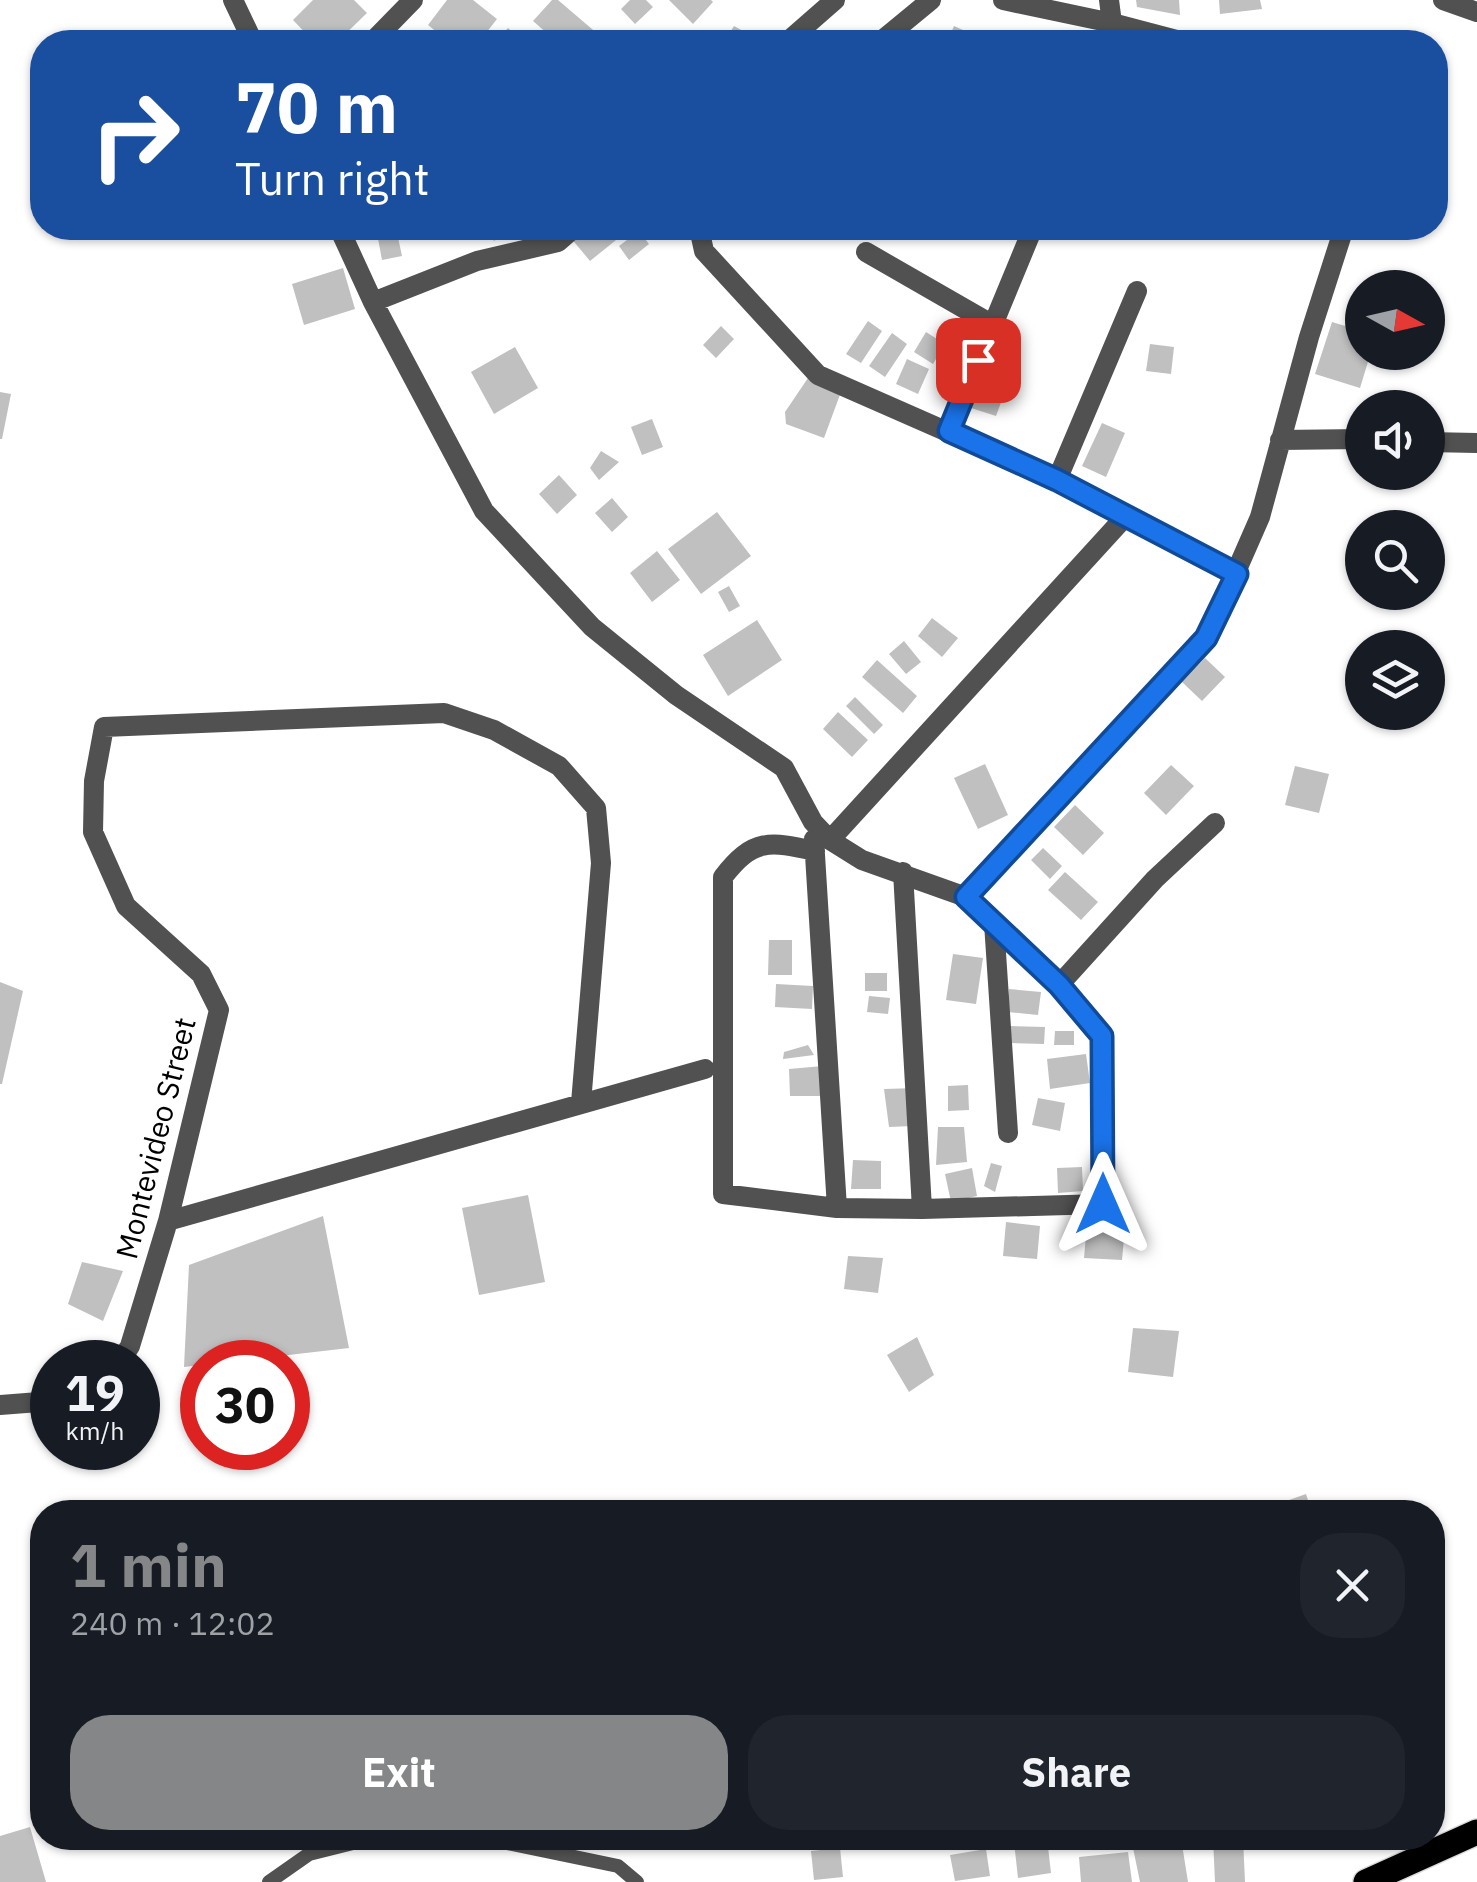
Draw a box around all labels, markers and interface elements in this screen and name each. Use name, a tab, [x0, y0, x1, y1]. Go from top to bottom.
text: 70 m	[235, 61, 398, 152]
icon: right	[70, 70, 200, 200]
text: Turn right	[235, 149, 430, 207]
north arrow	[1345, 270, 1445, 370]
map controls	[1345, 270, 1445, 730]
pin	[936, 318, 1021, 403]
icon: arrive	[951, 333, 1006, 388]
button: sound	[1345, 390, 1445, 490]
button: search	[1345, 510, 1445, 610]
button: layers	[1345, 630, 1445, 730]
street label: Montevideo Street	[106, 1013, 204, 1263]
position arrow	[1051, 1152, 1155, 1256]
speed limit sign: 30	[180, 1340, 310, 1470]
text: 19	[65, 1360, 125, 1425]
text: km/h	[66, 1414, 124, 1447]
text: 1 min	[70, 1525, 227, 1604]
button: close	[1300, 1533, 1405, 1638]
text: 240 m · 12:02	[70, 1602, 275, 1644]
button: Exit	[70, 1715, 728, 1830]
button: Share	[748, 1715, 1405, 1830]

